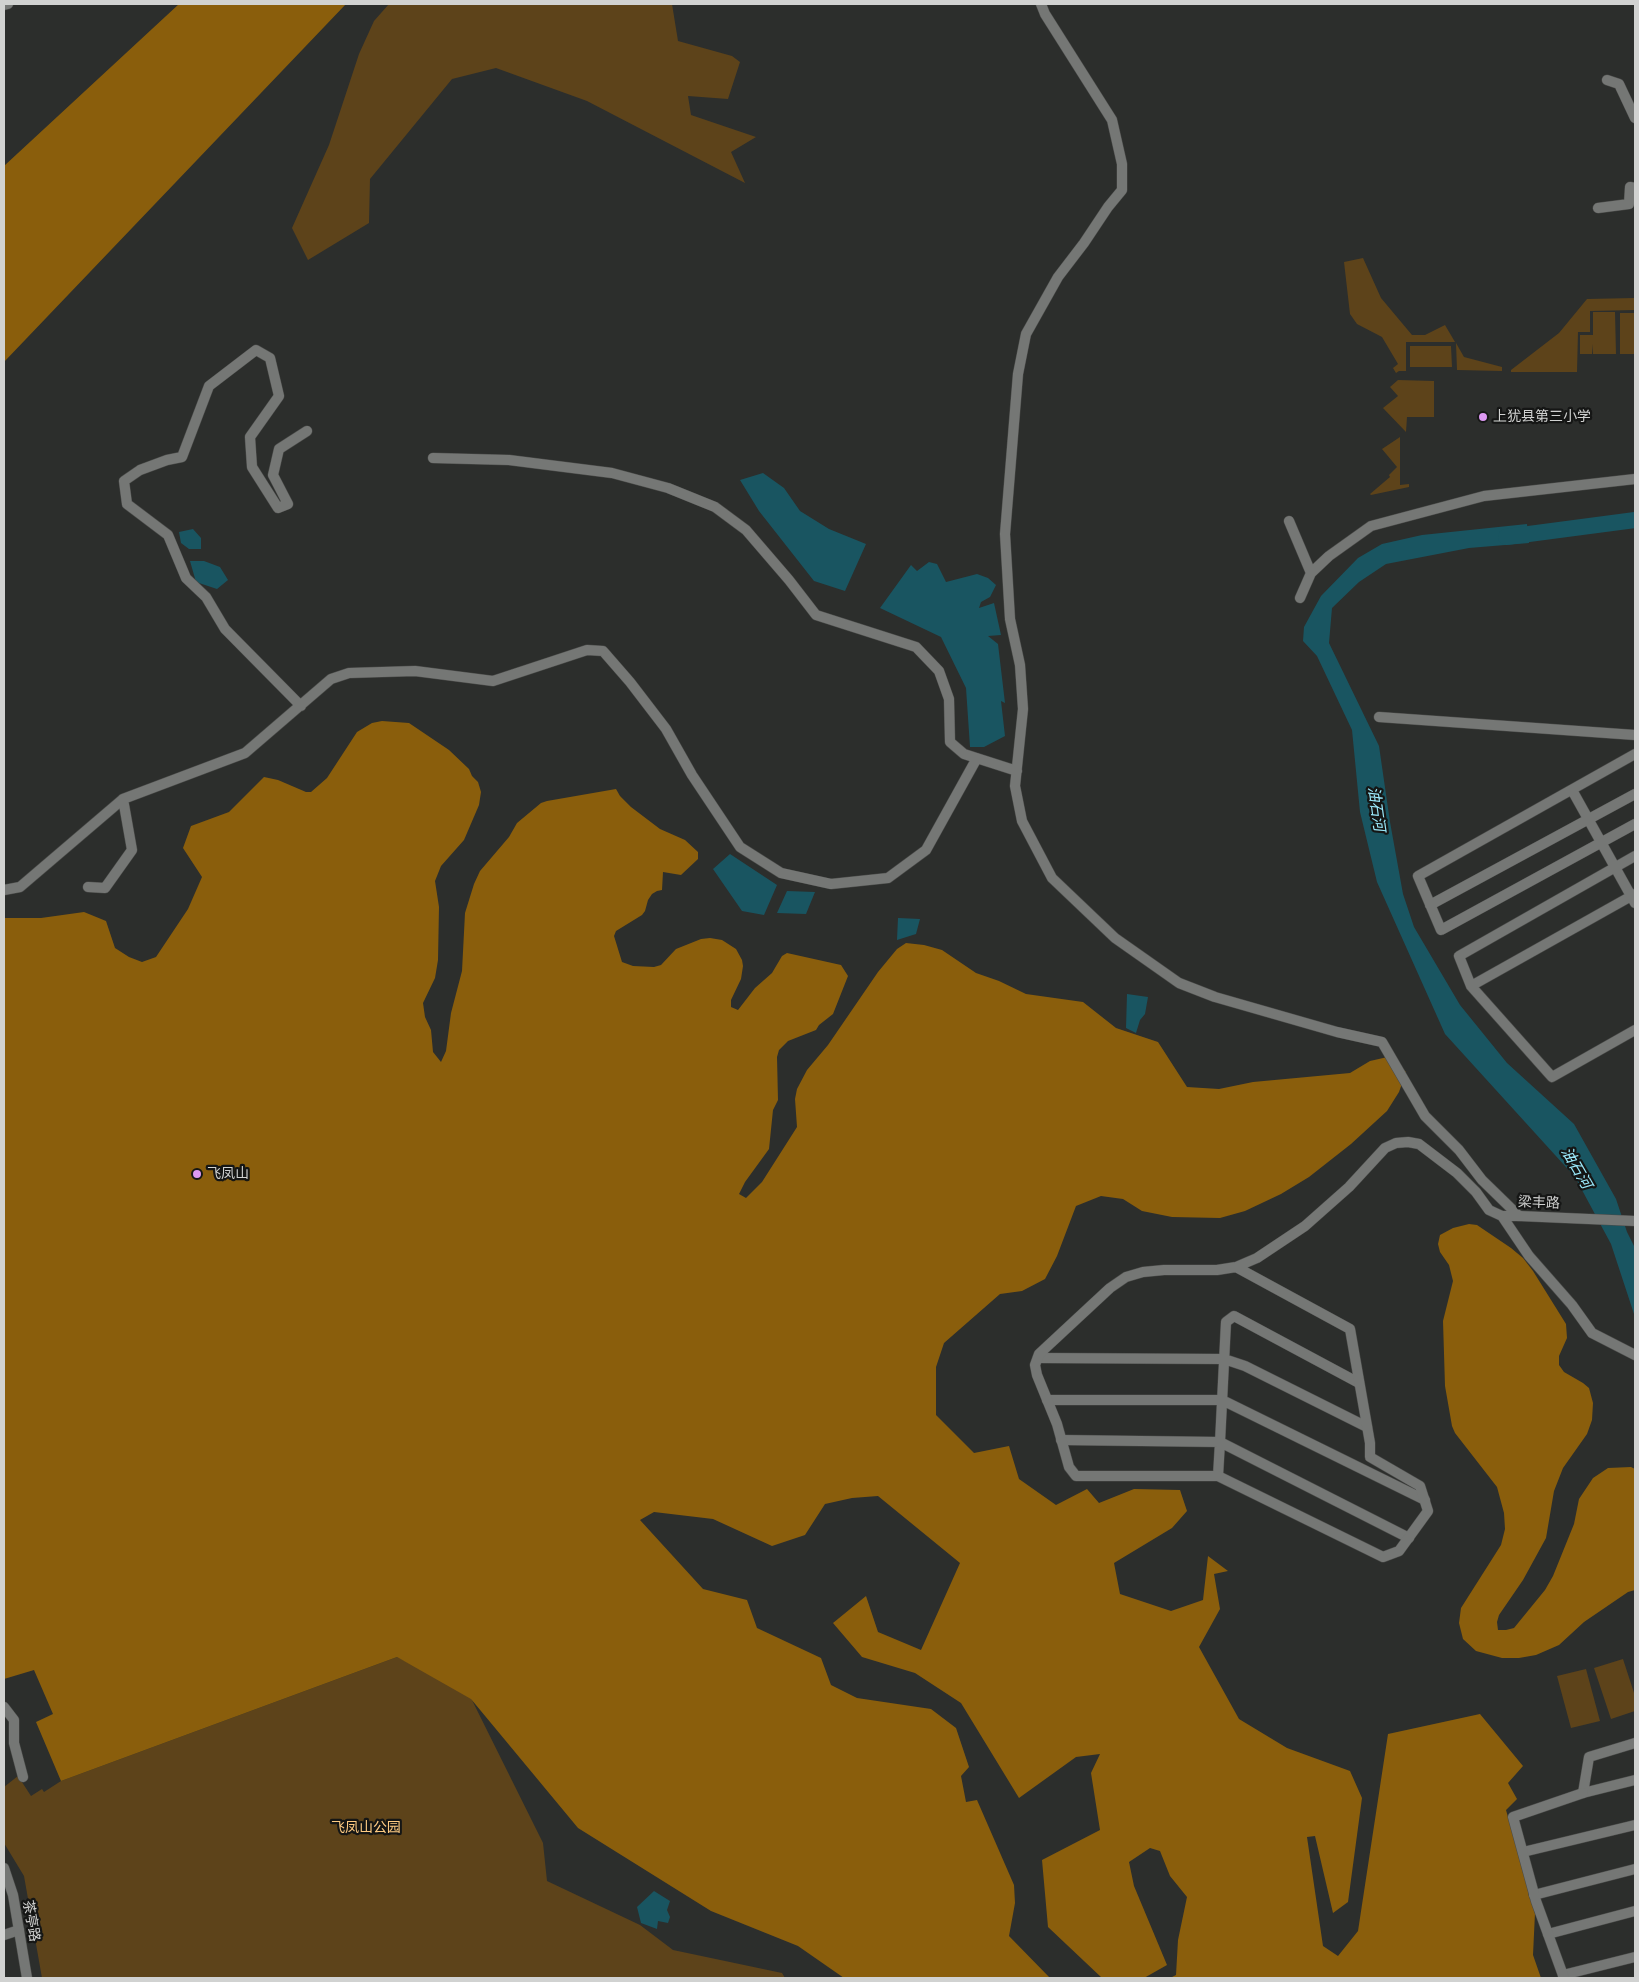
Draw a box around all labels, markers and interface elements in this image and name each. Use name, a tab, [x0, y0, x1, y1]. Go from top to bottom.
place label: 上犹县第三小学	[1493, 409, 1591, 425]
marker: 上犹县第三小学	[1477, 411, 1489, 423]
water label: 油石河	[1364, 785, 1388, 833]
water label: 油石河	[1557, 1144, 1595, 1192]
place label: 飞凤山	[207, 1166, 249, 1182]
marker: 飞凤山	[191, 1168, 203, 1180]
street label: 梁丰路	[1518, 1194, 1560, 1212]
park label: 飞凤山公园	[331, 1820, 401, 1836]
street label: 茶亭路	[19, 1899, 43, 1943]

